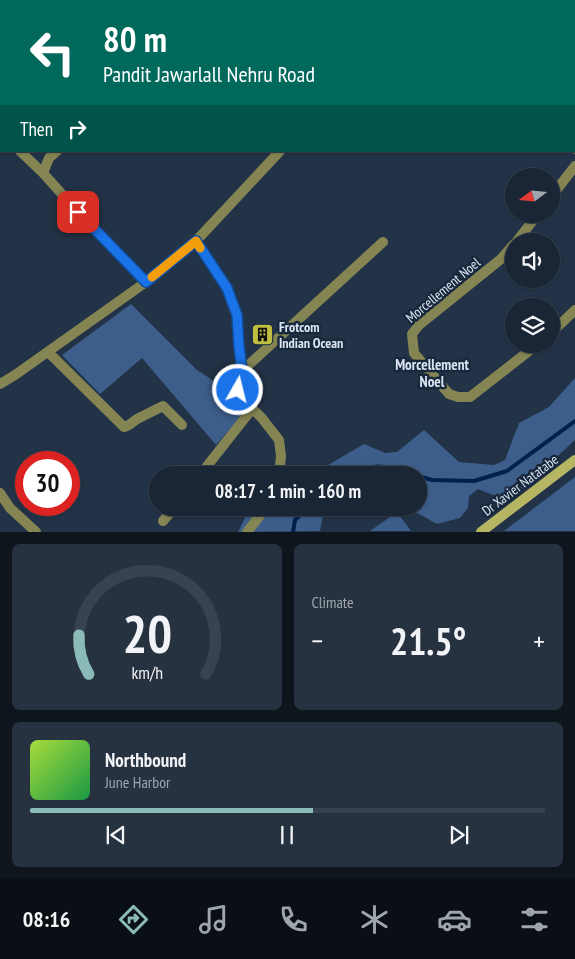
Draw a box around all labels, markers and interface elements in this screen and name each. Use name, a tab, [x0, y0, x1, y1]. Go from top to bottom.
text: 80 m	[103, 16, 167, 62]
icon: left	[20, 20, 85, 85]
text: Pandit Jawarlall Nehru Road	[103, 60, 315, 88]
icon: right	[63, 115, 91, 143]
text: Then	[20, 117, 53, 141]
north arrow	[505, 168, 560, 222]
map controls	[505, 168, 560, 353]
pin	[57, 191, 99, 233]
icon: arrive	[64, 198, 92, 226]
button: sound	[505, 233, 560, 288]
street label: Morcellement Noel	[402, 253, 485, 327]
button: layers	[505, 298, 560, 353]
place label: Frotcom Indian Ocean	[279, 318, 343, 352]
building icon: Frotcom Indian Ocean	[251, 323, 275, 347]
district label: Morcellement Noel	[395, 355, 469, 391]
position arrow	[211, 363, 263, 415]
street label: Dr Xavier Natatabe	[478, 450, 562, 520]
speed limit sign: 30	[15, 451, 80, 516]
text: 08:17 · 1 min · 160 m	[215, 479, 361, 503]
text: Climate	[312, 592, 354, 612]
text: 20	[122, 600, 172, 667]
text: 21.5°	[390, 616, 466, 665]
text: −	[312, 622, 323, 659]
text: +	[533, 622, 545, 659]
text: km/h	[131, 661, 163, 684]
text: Northbound	[105, 748, 186, 772]
text: June Harbor	[105, 772, 170, 792]
icon: previous	[102, 821, 130, 849]
icon: pause	[273, 821, 301, 849]
icon: next	[445, 821, 473, 849]
icon: directions	[116, 902, 151, 937]
icon: music	[196, 902, 231, 937]
icon: phone	[276, 902, 311, 937]
icon: climate	[357, 902, 392, 937]
icon: car	[437, 902, 472, 937]
icon: filters	[517, 902, 552, 937]
text: 08:16	[23, 905, 70, 933]

